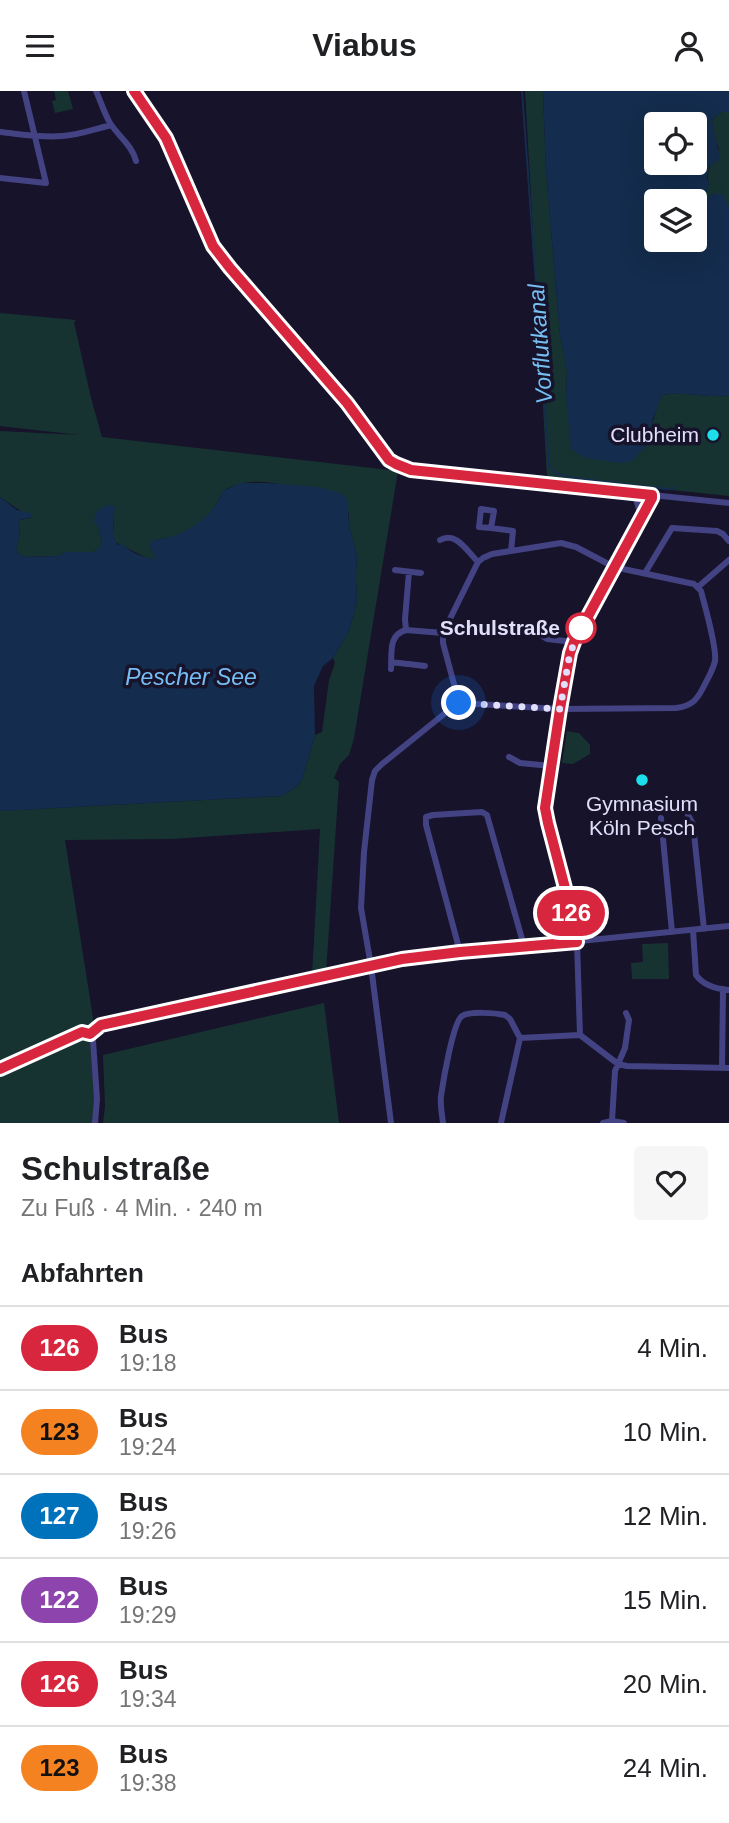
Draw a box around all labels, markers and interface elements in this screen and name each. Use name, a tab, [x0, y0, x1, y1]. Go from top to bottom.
icon: menu	[21, 27, 59, 65]
text: Viabus	[312, 27, 417, 63]
icon: person	[670, 27, 708, 65]
map controls	[644, 112, 707, 252]
button: locate	[644, 112, 707, 175]
button: layers	[644, 189, 707, 252]
water label: Vorflutkanal	[523, 282, 557, 405]
place label: Clubheim	[610, 423, 699, 446]
marker: Clubheim	[705, 427, 721, 443]
marker: Schulstraße	[566, 613, 596, 643]
place label: Schulstraße	[440, 616, 560, 639]
water label: Pescher See	[125, 664, 257, 690]
your location	[441, 685, 476, 720]
marker: Gymnasium Köln Pesch	[634, 772, 650, 788]
place label: Gymnasium Köln Pesch	[586, 792, 698, 839]
line badge: 126	[531, 890, 611, 936]
text: 126	[551, 899, 591, 926]
button: heart	[634, 1146, 708, 1220]
text: Schulstraße	[21, 1150, 210, 1187]
text: Zu Fuß · 4 Min. · 240 m	[21, 1195, 263, 1221]
text: Abfahrten	[21, 1258, 144, 1288]
text: Bus	[119, 1319, 168, 1349]
text: 4 Min.	[637, 1333, 708, 1363]
text: 126	[39, 1334, 80, 1361]
text: 19:18	[119, 1350, 177, 1376]
text: Bus	[119, 1403, 168, 1433]
text: 10 Min.	[623, 1417, 708, 1447]
text: 123	[39, 1418, 80, 1445]
text: 19:24	[119, 1434, 177, 1460]
text: Bus	[119, 1487, 168, 1517]
text: 12 Min.	[623, 1501, 708, 1531]
text: 127	[39, 1502, 80, 1529]
text: 19:26	[119, 1518, 177, 1544]
text: Bus	[119, 1571, 168, 1601]
text: 15 Min.	[623, 1585, 708, 1615]
text: 122	[39, 1586, 80, 1613]
text: 19:29	[119, 1602, 177, 1628]
text: Bus	[119, 1655, 168, 1685]
text: 20 Min.	[623, 1669, 708, 1699]
text: 126	[39, 1670, 80, 1697]
text: 19:34	[119, 1686, 177, 1712]
text: Bus	[119, 1739, 168, 1769]
text: 24 Min.	[623, 1753, 708, 1783]
text: 123	[39, 1754, 80, 1781]
text: 19:38	[119, 1770, 177, 1796]

